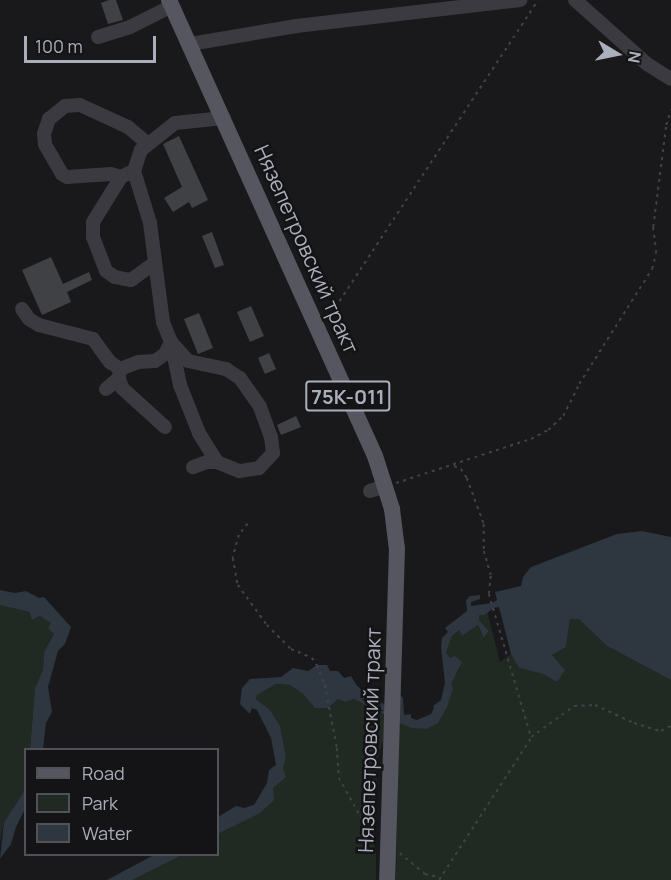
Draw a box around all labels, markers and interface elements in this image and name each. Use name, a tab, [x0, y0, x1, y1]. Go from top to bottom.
scale bar	[27, 24, 159, 62]
north arrow	[587, 24, 647, 84]
text: 100 m	[35, 34, 83, 58]
text: N	[623, 50, 647, 65]
street label: Нязепетровский тракт	[250, 141, 364, 357]
road number: 75К-011	[304, 379, 392, 413]
street label: Нязепетровский тракт	[352, 627, 386, 853]
legend	[24, 748, 219, 856]
text: Road	[82, 761, 125, 785]
text: Park	[82, 791, 118, 815]
text: Water	[82, 821, 132, 845]

